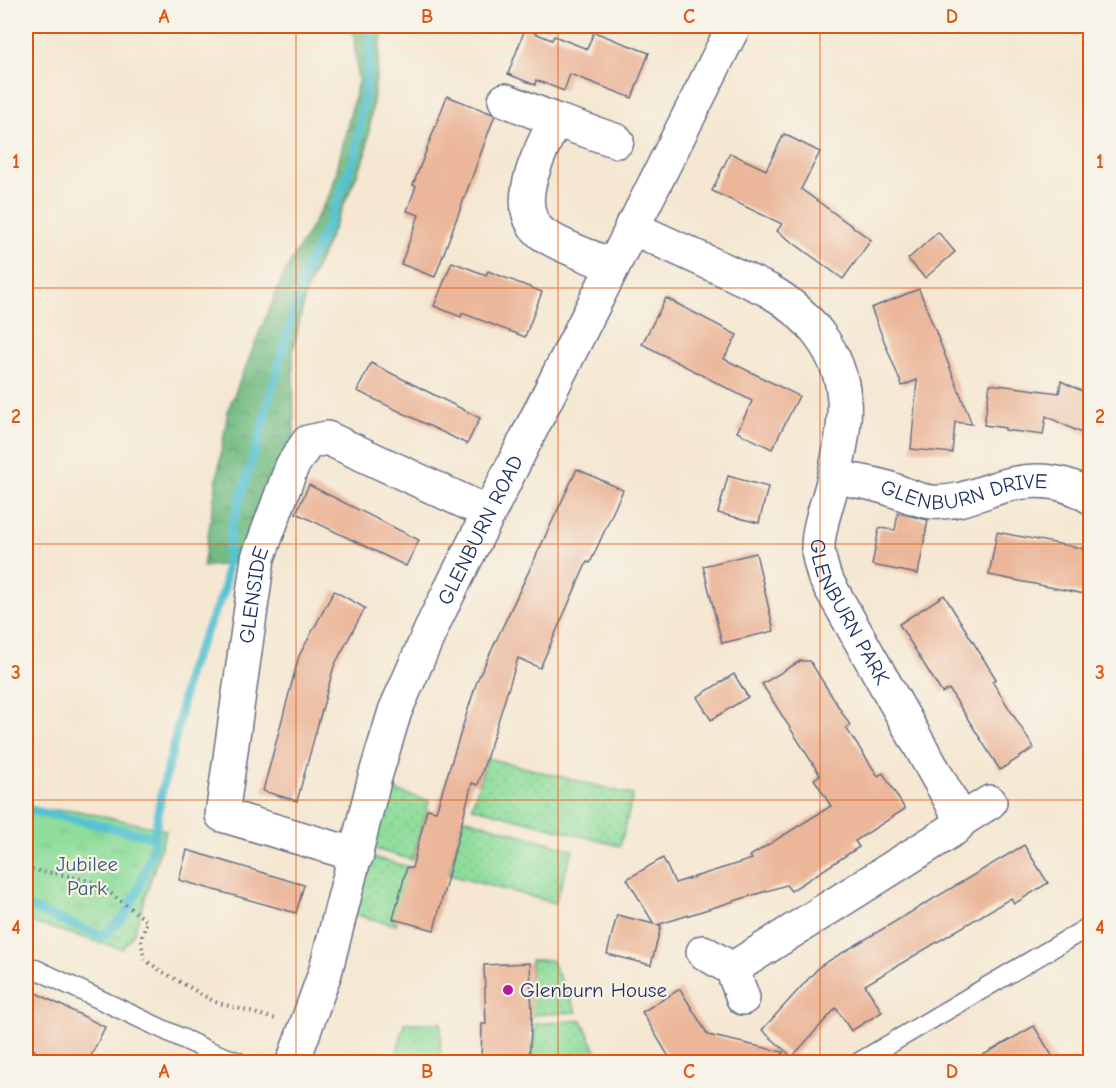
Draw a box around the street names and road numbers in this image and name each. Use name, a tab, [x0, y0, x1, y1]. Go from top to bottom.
street label: GLENBURN ROAD	[433, 451, 528, 609]
street label: GLENBURN DRIVE	[878, 469, 1048, 514]
street label: GLENBURN PARK	[806, 539, 895, 689]
street label: GLENSIDE	[234, 543, 273, 645]

